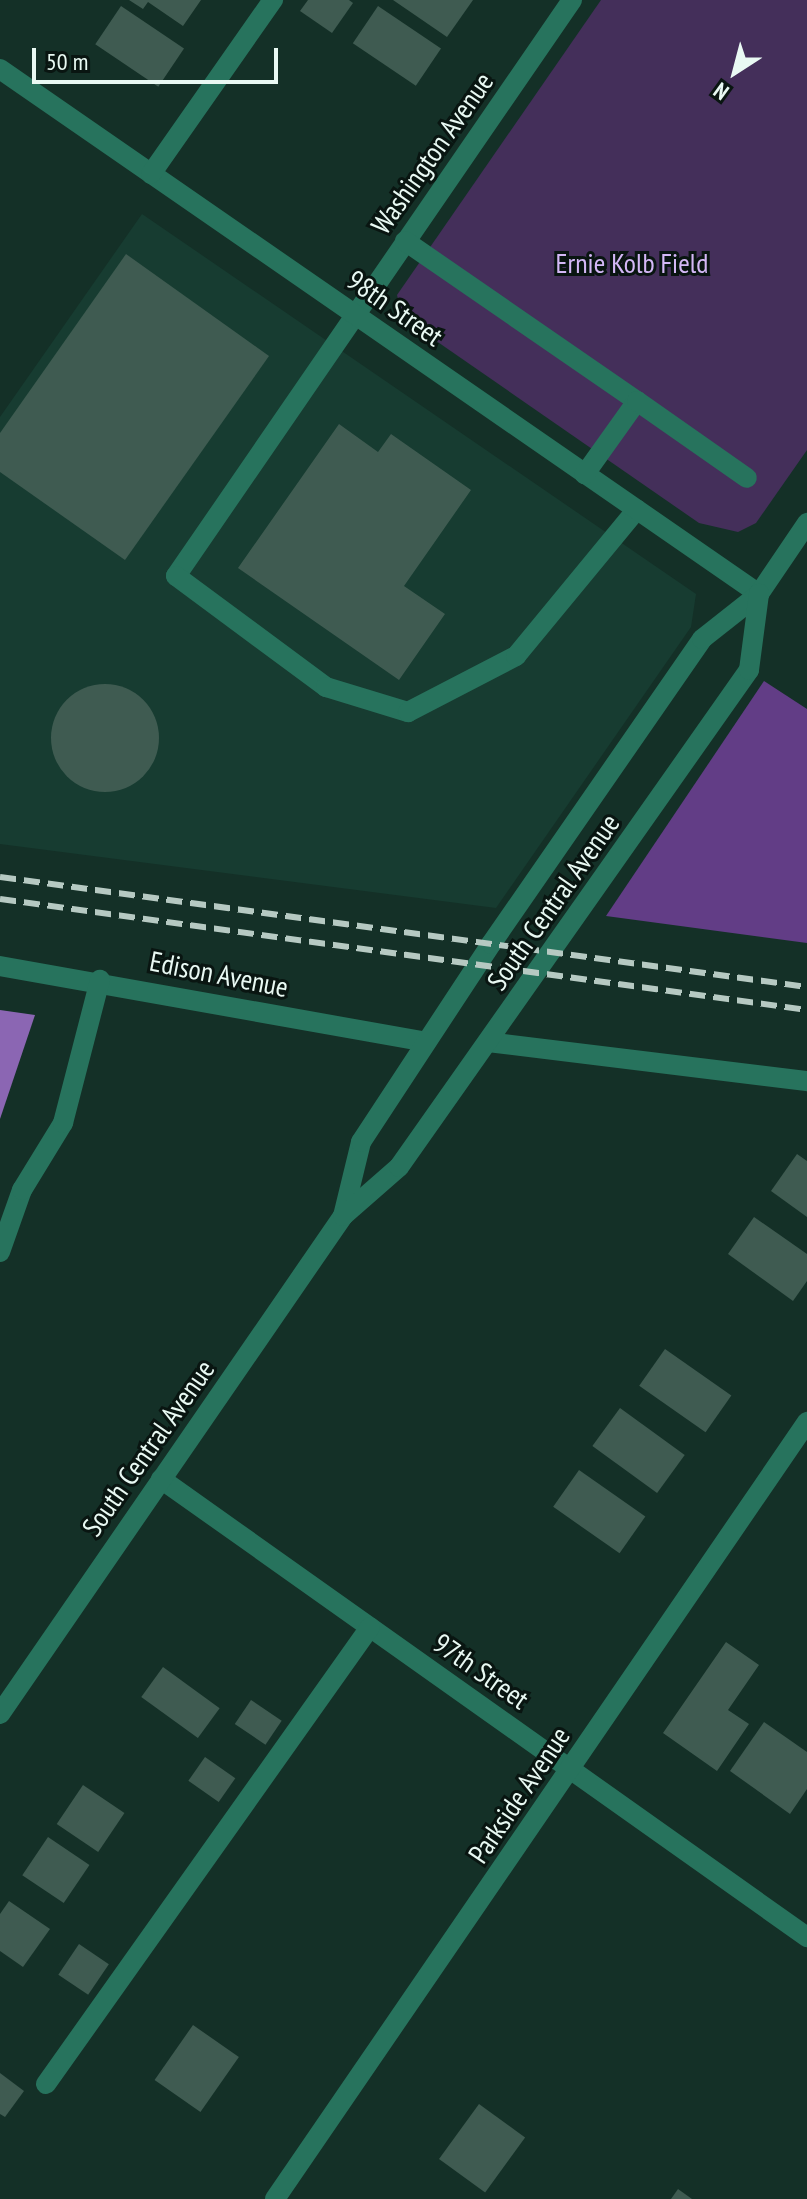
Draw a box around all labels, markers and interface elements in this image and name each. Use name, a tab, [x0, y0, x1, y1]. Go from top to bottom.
scale bar	[36, 32, 282, 82]
north arrow	[695, 32, 775, 112]
text: 50 m	[46, 46, 88, 77]
street label: Washington Avenue	[364, 66, 500, 240]
text: N	[708, 77, 734, 106]
park label: Ernie Kolb Field	[556, 246, 708, 280]
street label: 98th Street	[341, 263, 449, 353]
street label: South Central Avenue	[480, 807, 626, 997]
street label: Edison Avenue	[147, 944, 291, 1004]
street label: South Central Avenue	[75, 1353, 221, 1543]
street label: 97th Street	[427, 1626, 535, 1716]
street label: Parkside Avenue	[461, 1720, 577, 1870]

